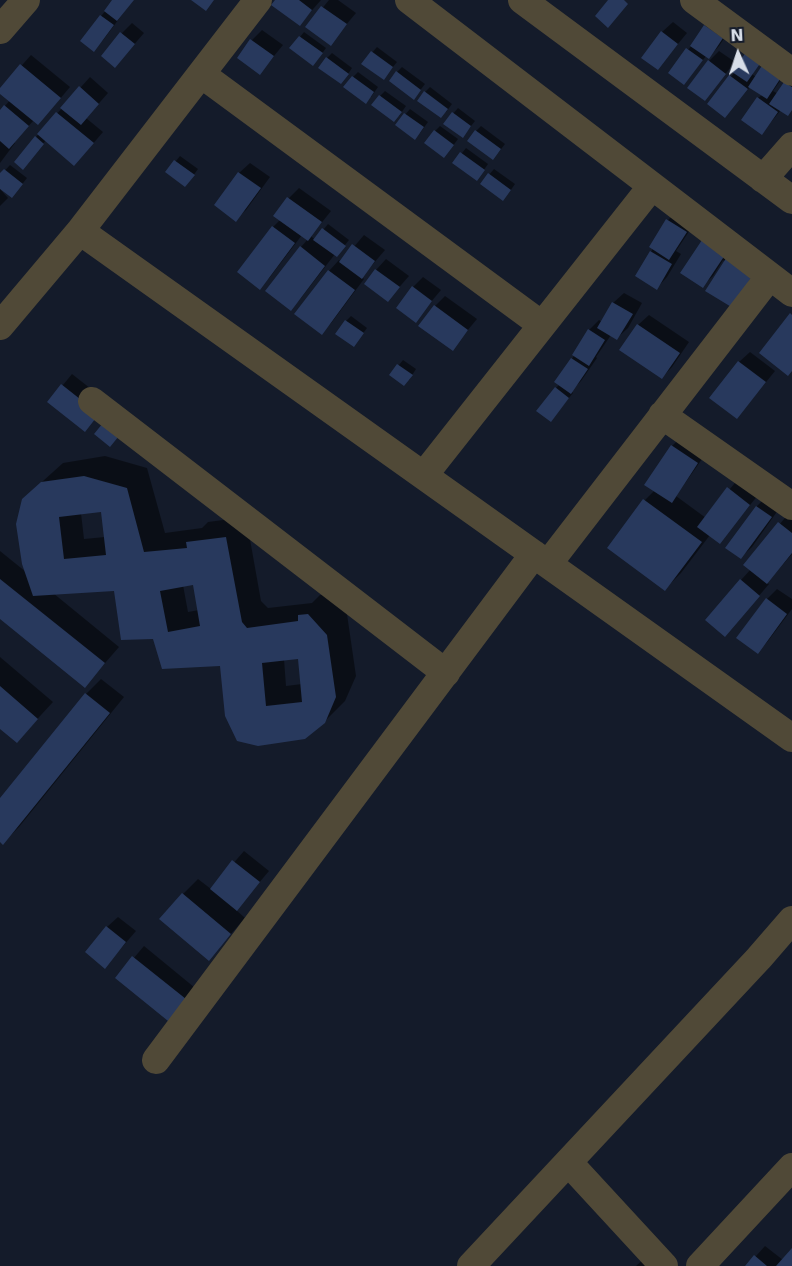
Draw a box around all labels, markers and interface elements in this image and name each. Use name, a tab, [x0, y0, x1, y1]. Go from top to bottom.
north arrow	[708, 24, 768, 84]
text: N	[730, 26, 744, 45]

